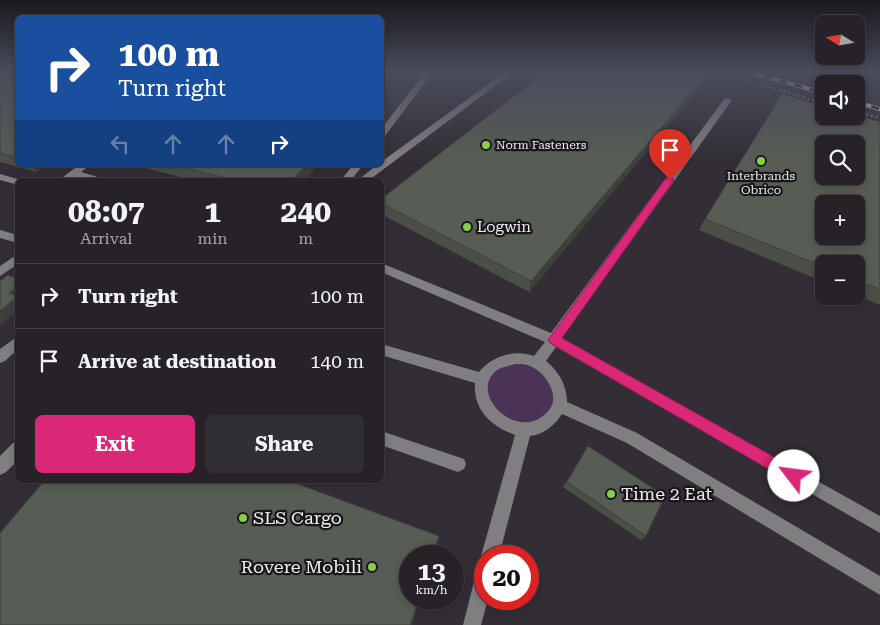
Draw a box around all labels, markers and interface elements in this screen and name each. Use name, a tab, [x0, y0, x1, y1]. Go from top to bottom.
north arrow	[815, 15, 865, 65]
map controls	[815, 15, 865, 305]
text: 100 m	[118, 34, 219, 75]
icon: right	[35, 35, 100, 100]
button: sound	[815, 75, 865, 125]
text: Turn right	[118, 76, 226, 101]
pin	[649, 129, 691, 180]
icon: left	[106, 130, 134, 158]
icon: ahead	[159, 130, 187, 158]
icon: ahead	[212, 130, 240, 158]
icon: right	[265, 130, 293, 158]
button: search	[815, 135, 865, 185]
icon: arrive	[656, 136, 684, 164]
place label: Norm Fasteners	[496, 138, 587, 152]
marker: Norm Fasteners	[480, 139, 492, 151]
marker: Interbrands Obrico	[755, 155, 767, 167]
place label: Interbrands Obrico	[727, 169, 795, 197]
text: 08:07	[68, 194, 145, 229]
text: 1	[204, 194, 221, 229]
text: 240	[281, 194, 331, 229]
button: +	[815, 195, 865, 245]
place label: Logwin	[477, 218, 531, 236]
marker: Logwin	[461, 221, 473, 233]
text: Arrival	[80, 229, 132, 248]
text: min	[198, 229, 228, 248]
text: m	[298, 229, 313, 248]
button: −	[815, 255, 865, 305]
icon: right	[35, 282, 63, 310]
text: Turn right	[78, 285, 178, 308]
text: 100 m	[310, 285, 364, 308]
icon: arrive	[35, 347, 63, 375]
text: Arrive at destination	[78, 350, 276, 373]
text: 140 m	[310, 350, 364, 373]
button: Exit	[35, 415, 195, 473]
button: Share	[205, 415, 364, 473]
position arrow	[767, 449, 819, 501]
place label: Time 2 Eat	[621, 483, 712, 504]
marker: Time 2 Eat	[605, 488, 617, 500]
place label: SLS Cargo	[253, 507, 342, 528]
marker: SLS Cargo	[237, 512, 249, 524]
speed limit sign: 20	[474, 545, 539, 610]
place label: Rovere Mobili	[241, 556, 362, 577]
text: 13	[417, 557, 446, 586]
marker: Rovere Mobili	[366, 561, 378, 573]
text: km/h	[415, 583, 448, 597]

